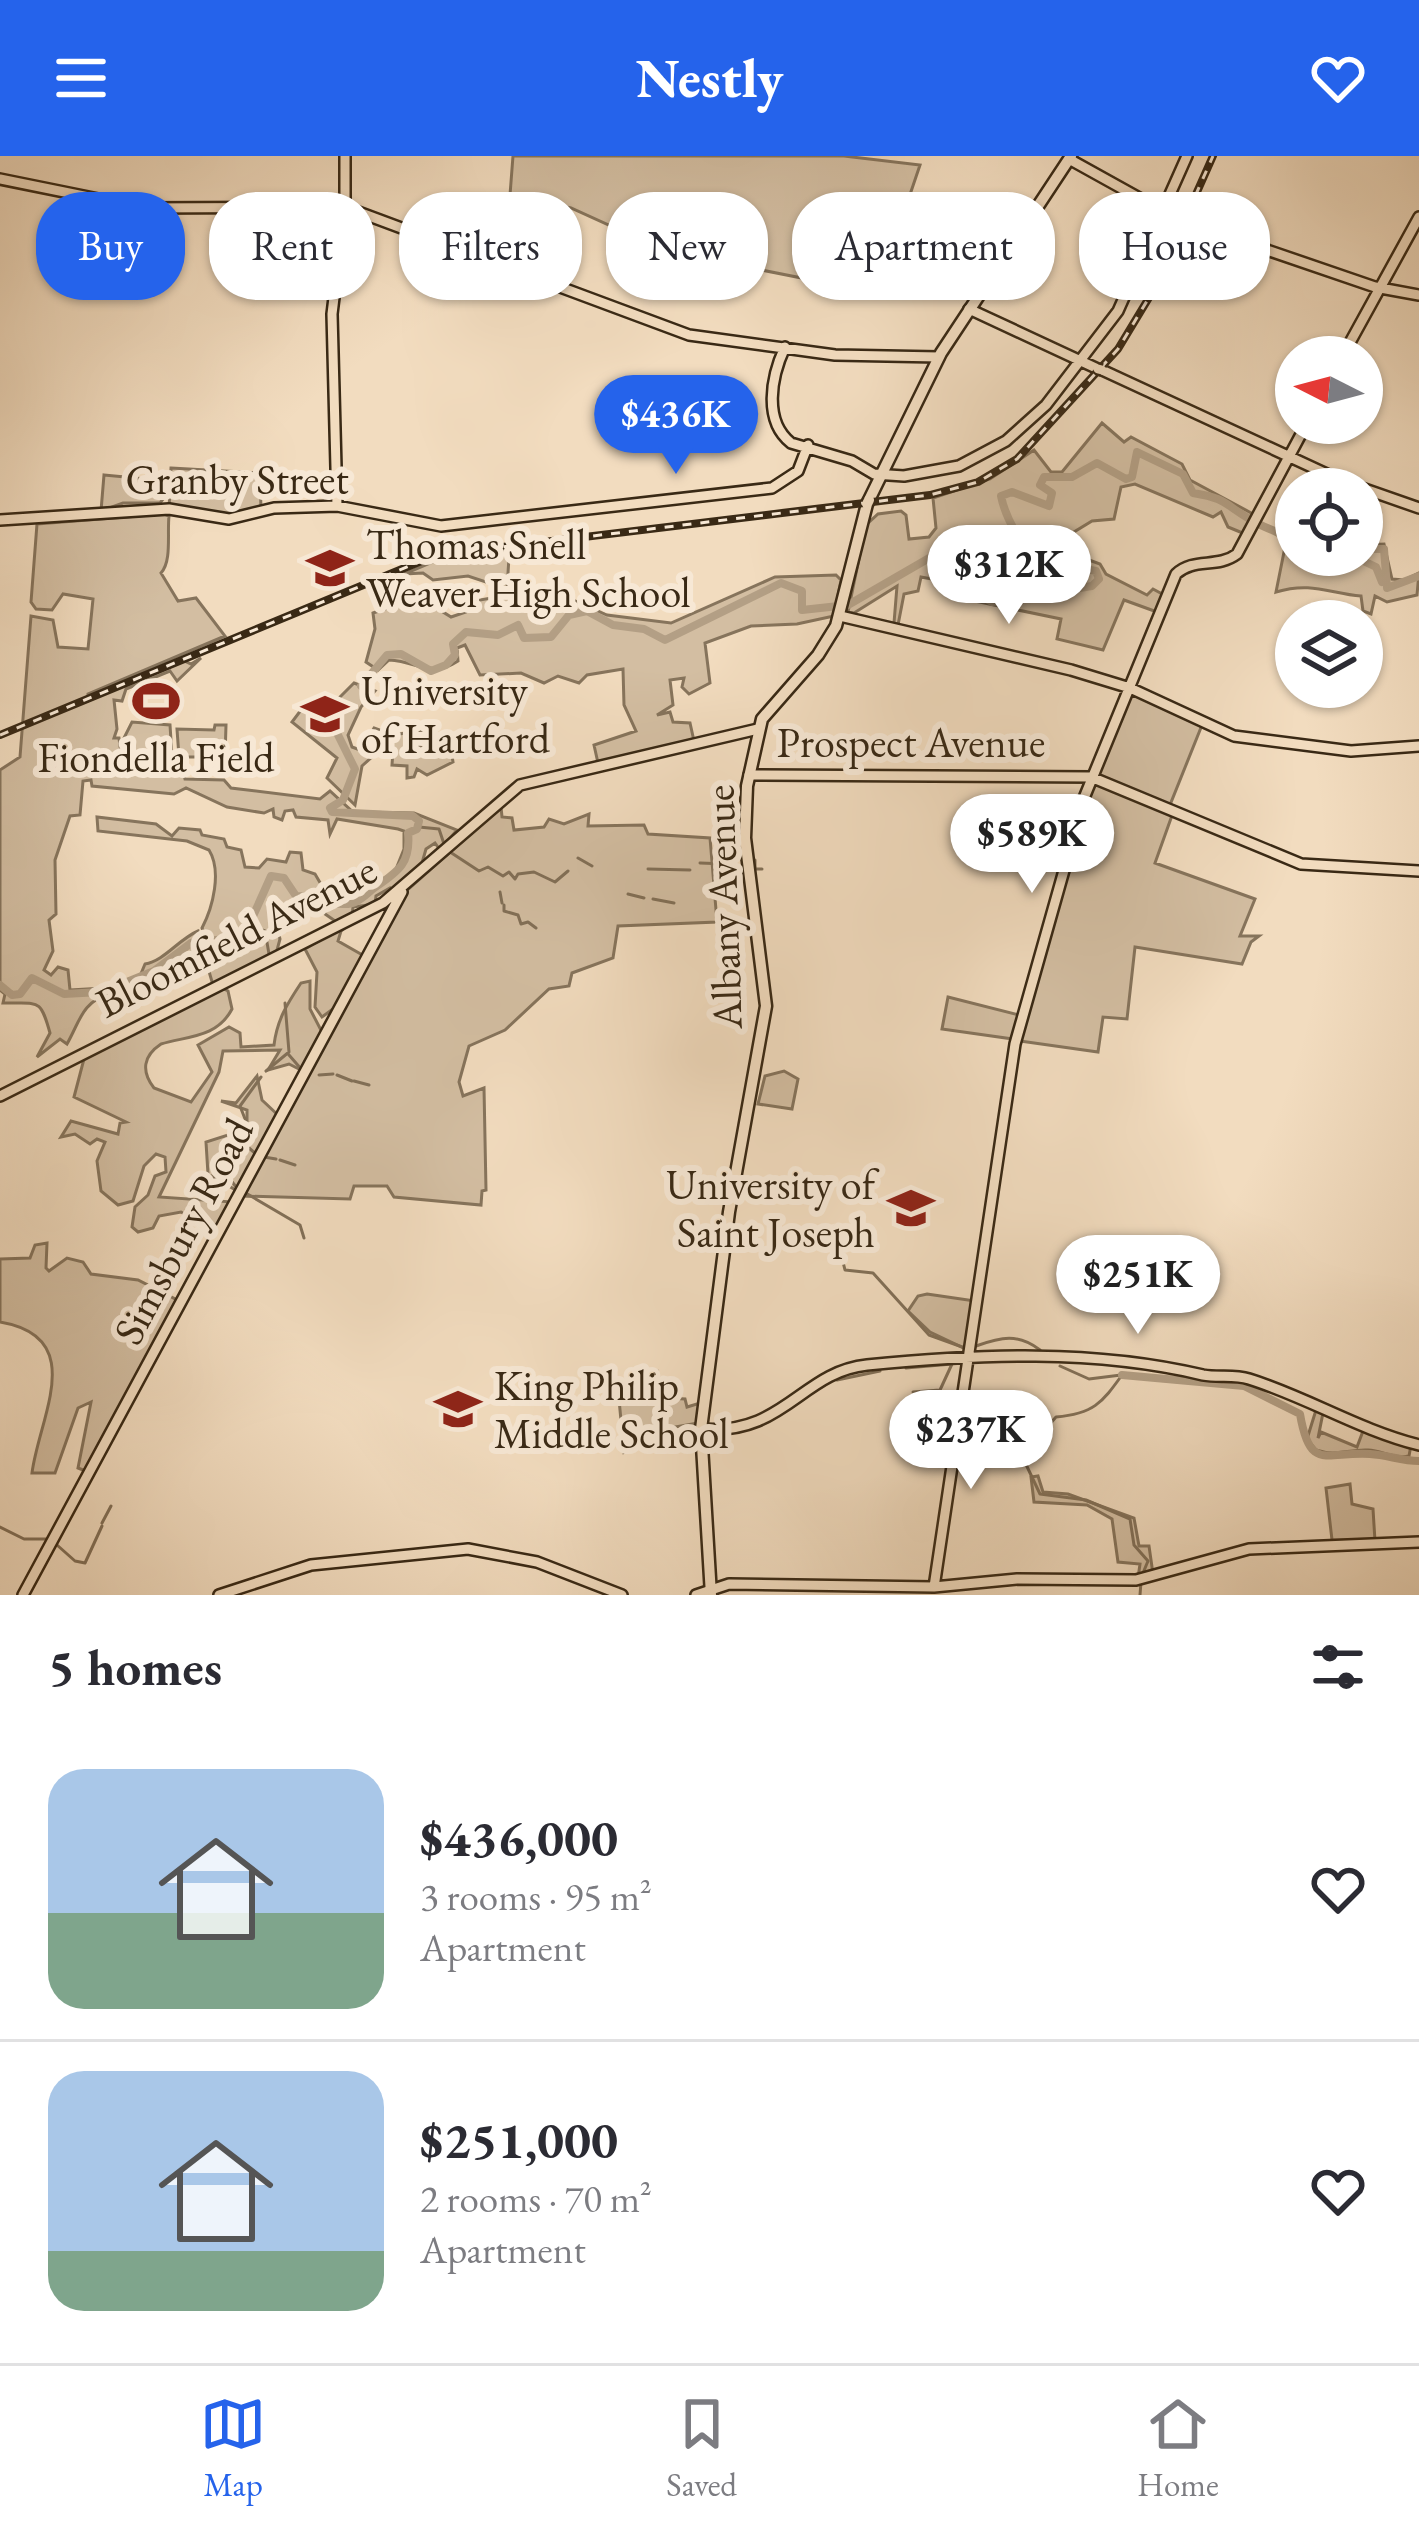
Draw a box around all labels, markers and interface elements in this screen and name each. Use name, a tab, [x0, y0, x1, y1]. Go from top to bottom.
text: Nestly	[636, 43, 783, 113]
icon: menu	[48, 45, 114, 111]
icon: heart	[1305, 45, 1371, 111]
chip: Buy	[36, 192, 185, 300]
chip: Rent	[209, 192, 375, 300]
chip: Filters	[399, 192, 582, 300]
chip: New	[606, 192, 768, 300]
chip: Apartment	[792, 192, 1055, 300]
chip: House	[1079, 192, 1270, 300]
north arrow	[1275, 336, 1383, 444]
map controls	[1275, 336, 1383, 708]
pin: $436K	[592, 375, 760, 477]
text: $436K	[621, 388, 731, 439]
street label: Granby Street	[125, 452, 349, 507]
button: locate	[1275, 468, 1383, 576]
place label: Thomas Snell Weaver High School	[366, 517, 691, 620]
pin: $312K	[925, 525, 1093, 627]
text: $312K	[954, 538, 1064, 589]
school or university icon: Thomas Snell Weaver High School	[305, 543, 355, 593]
button: layers	[1275, 600, 1383, 708]
place label: University of Hartford	[361, 663, 551, 766]
sports icon: Fiondella Field	[131, 676, 181, 726]
school or university icon: University of Hartford	[300, 689, 350, 739]
street label: Prospect Avenue	[777, 715, 1045, 770]
place label: Fiondella Field	[37, 730, 275, 785]
street label: Albany Avenue	[691, 784, 755, 1031]
pin: $589K	[948, 794, 1116, 896]
text: $589K	[977, 807, 1087, 858]
street label: Bloomfield Avenue	[87, 842, 385, 1030]
street label: Simsbury Road	[100, 1108, 266, 1354]
place label: University of Saint Joseph	[666, 1157, 880, 1260]
school or university icon: University of Saint Joseph	[886, 1183, 936, 1233]
pin: $251K	[1054, 1235, 1222, 1337]
text: $251K	[1083, 1248, 1193, 1299]
place label: King Philip Middle School	[494, 1358, 729, 1461]
school or university icon: King Philip Middle School	[433, 1384, 483, 1434]
pin: $237K	[887, 1390, 1055, 1492]
text: $237K	[916, 1403, 1026, 1454]
text: 5 homes	[48, 1634, 222, 1700]
icon: filters	[1305, 1634, 1371, 1700]
text: $436,000	[420, 1805, 618, 1871]
icon: home	[144, 1817, 288, 1961]
icon: heart	[1305, 1856, 1371, 1922]
text: 3 rooms · 95 m²	[420, 1871, 652, 1922]
text: Apartment	[420, 1922, 586, 1973]
text: $251,000	[420, 2107, 618, 2173]
icon: home	[144, 2119, 288, 2263]
icon: heart	[1305, 2158, 1371, 2224]
text: 2 rooms · 70 m²	[420, 2173, 652, 2224]
text: Apartment	[420, 2224, 586, 2275]
tab: Map	[200, 2391, 266, 2506]
tab: Saved	[666, 2391, 737, 2506]
tab: Home	[1137, 2391, 1219, 2506]

